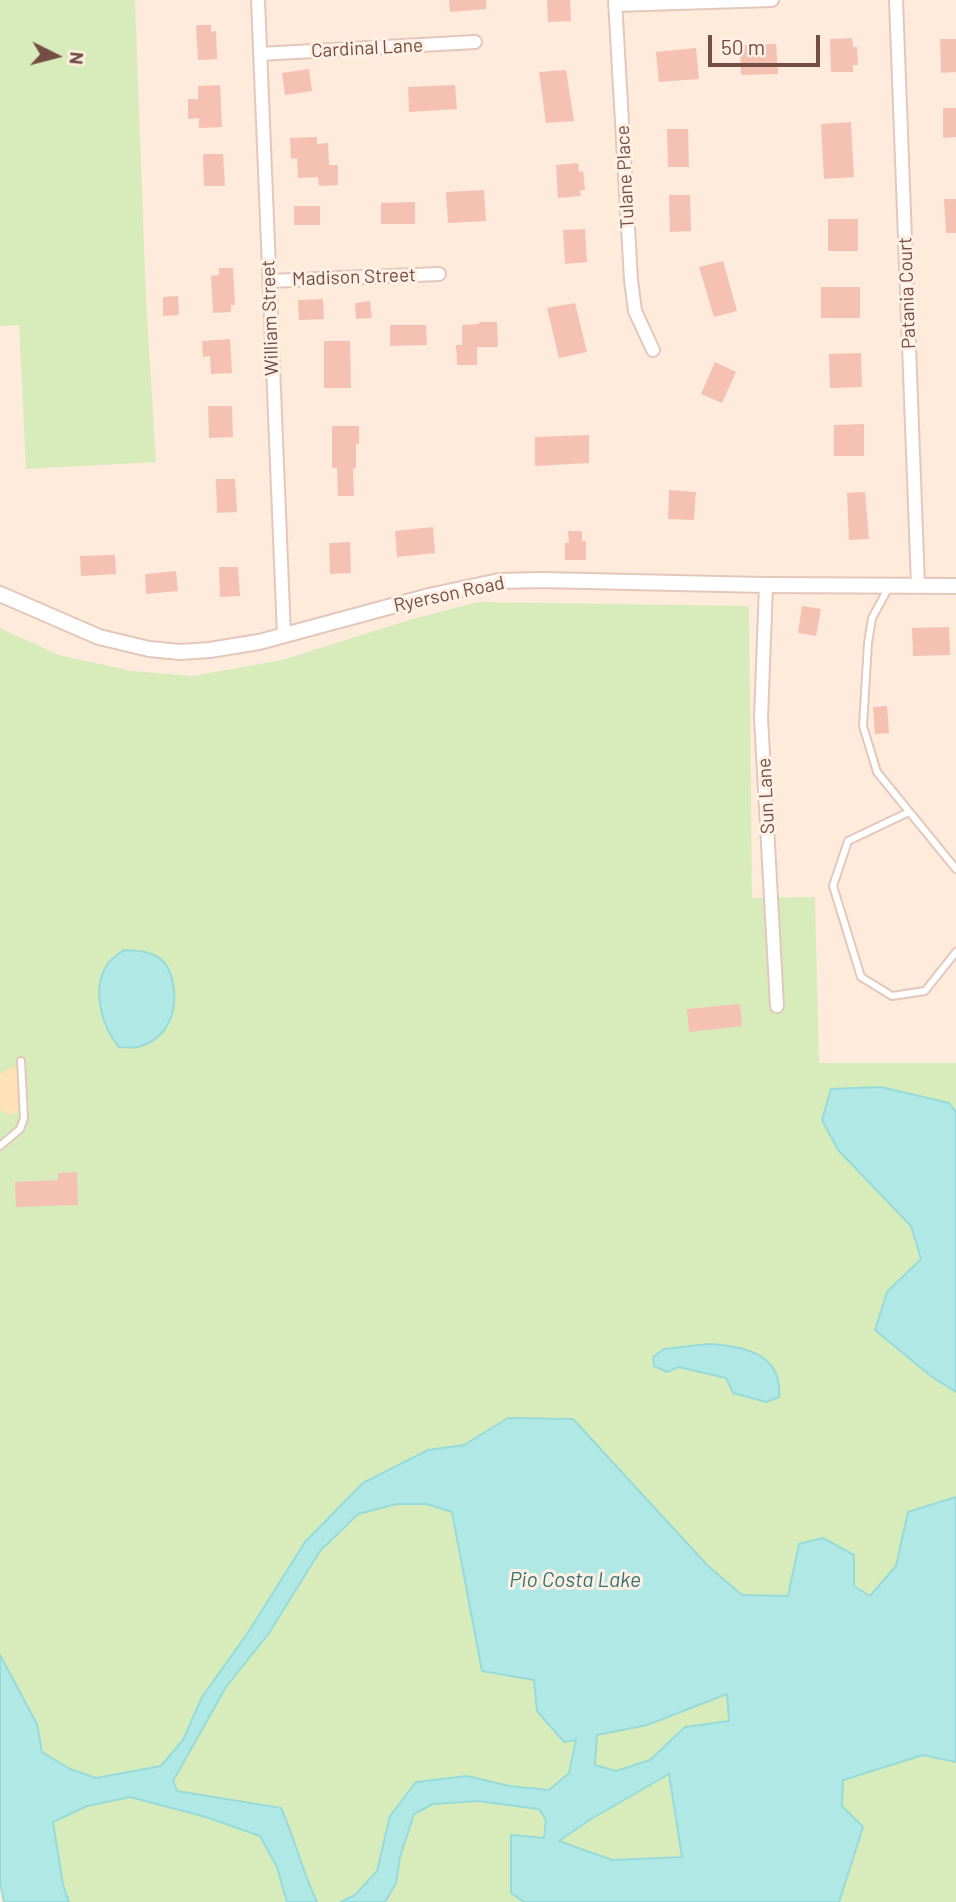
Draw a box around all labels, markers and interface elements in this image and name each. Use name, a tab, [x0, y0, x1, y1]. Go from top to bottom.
north arrow	[21, 21, 91, 91]
scale bar	[711, 21, 823, 65]
street label: Cardinal Lane	[310, 34, 424, 62]
text: 50 m	[721, 34, 765, 59]
text: N	[65, 51, 89, 66]
street label: Tulane Place	[611, 125, 639, 229]
street label: Patania Court	[894, 237, 920, 349]
street label: William Street	[257, 260, 283, 376]
street label: Madison Street	[292, 263, 416, 291]
street label: Ryerson Road	[392, 571, 506, 617]
street label: Sun Lane	[753, 757, 779, 835]
water label: Pio Costa Lake	[509, 1567, 641, 1593]

